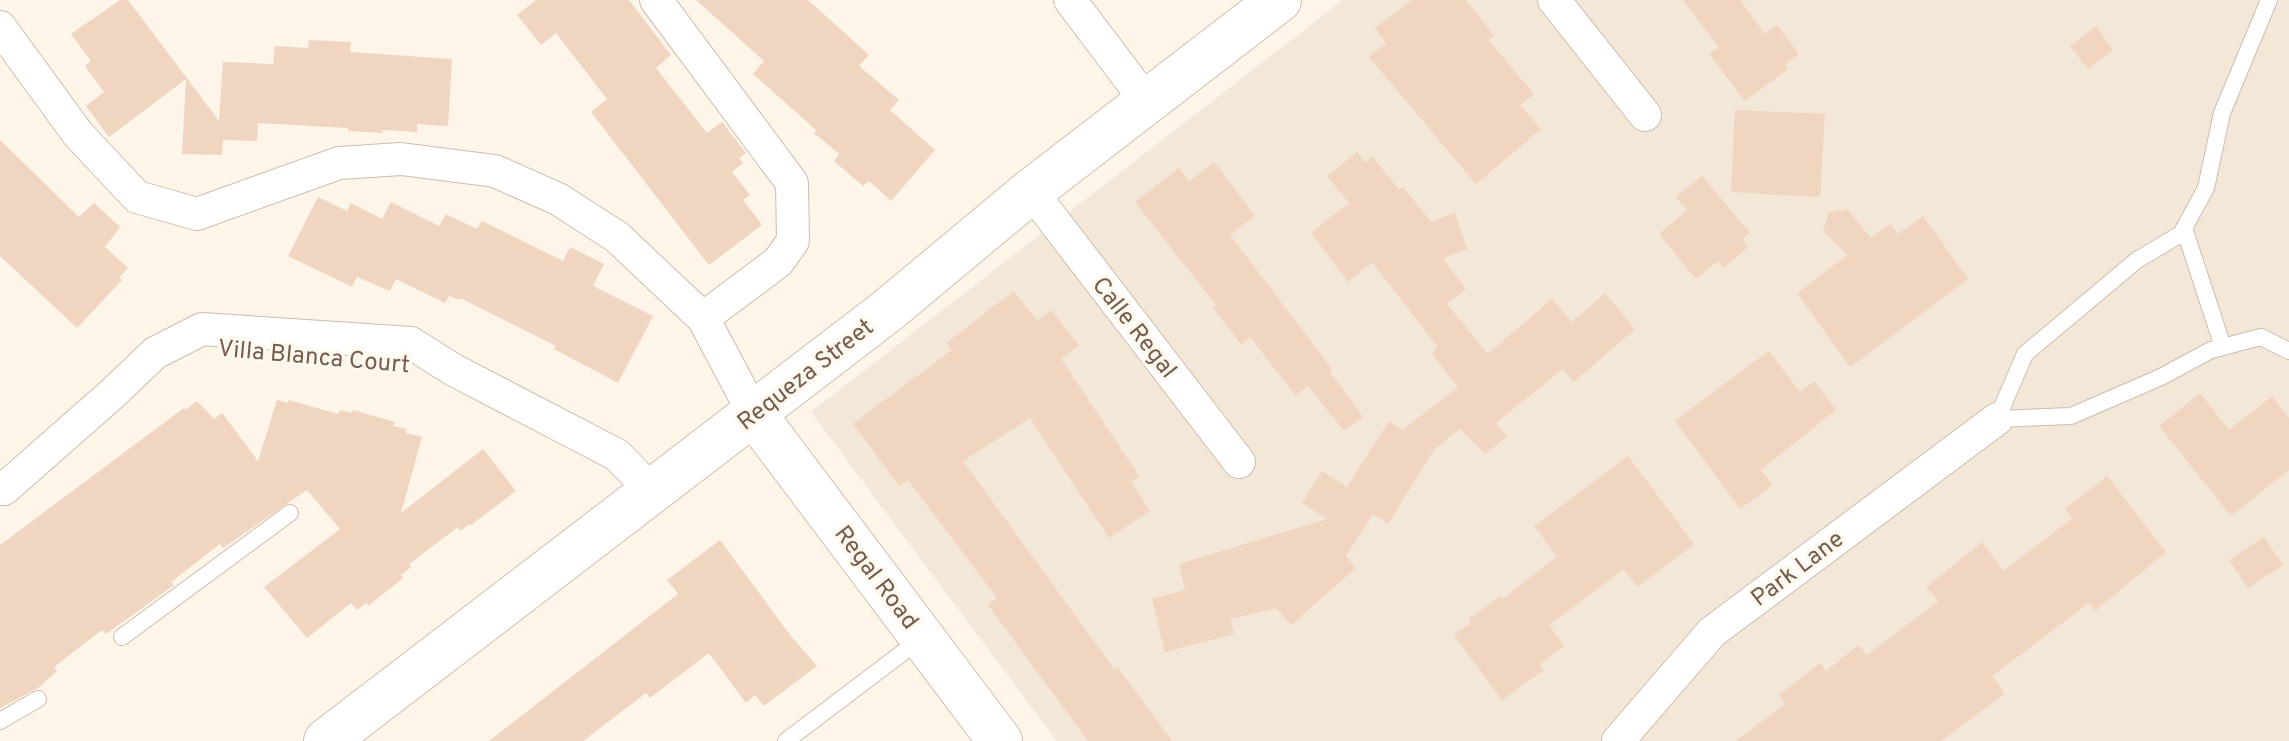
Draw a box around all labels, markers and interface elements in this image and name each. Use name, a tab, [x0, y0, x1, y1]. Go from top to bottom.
street label: Calle Regal	[1084, 271, 1182, 385]
street label: Requeza Street	[732, 313, 880, 438]
street label: Villa Blanca Court	[216, 335, 411, 381]
street label: Regal Road	[827, 520, 924, 636]
street label: Park Lane	[1746, 525, 1850, 614]

